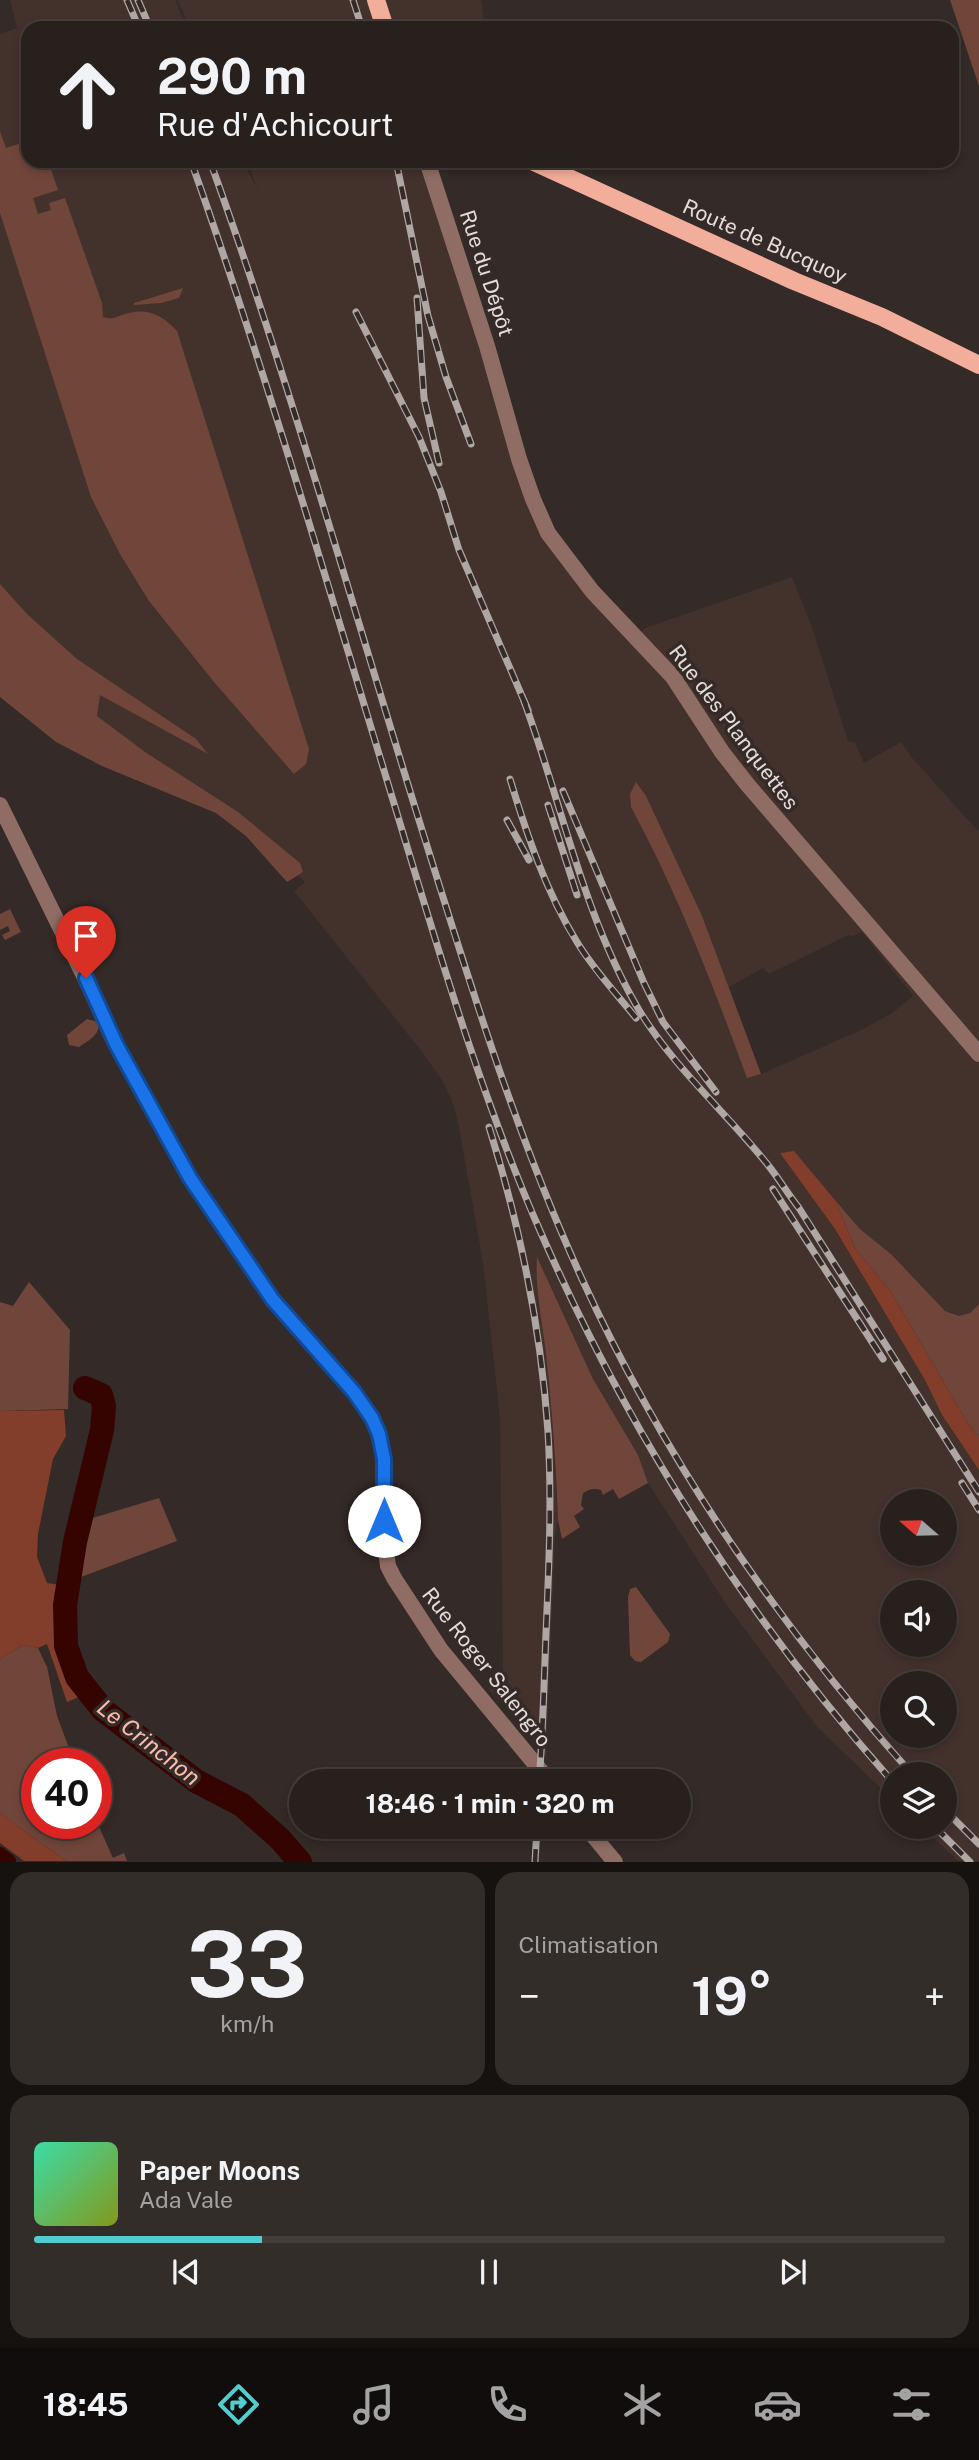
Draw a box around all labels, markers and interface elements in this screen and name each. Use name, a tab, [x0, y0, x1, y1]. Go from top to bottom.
text: 290 m	[157, 47, 307, 105]
icon: ahead	[42, 49, 133, 140]
text: Rue d'Achicourt	[157, 106, 393, 143]
street label: Route de Bucquoy	[679, 194, 851, 288]
street label: Rue du Dépôt	[455, 207, 519, 339]
street label: Rue des Planquettes	[664, 640, 804, 814]
pin	[56, 906, 116, 978]
icon: arrive	[67, 917, 105, 955]
position arrow	[347, 1484, 421, 1558]
north arrow	[880, 1489, 957, 1566]
map controls	[880, 1489, 957, 1839]
button: sound	[880, 1580, 957, 1657]
street label: Rue Roger Salengro	[417, 1582, 557, 1752]
button: search	[880, 1671, 957, 1748]
water label: Le Crinchon	[92, 1693, 206, 1791]
speed limit sign: 40	[21, 1748, 112, 1839]
button: layers	[880, 1762, 957, 1839]
text: 18:46 · 1 min · 320 m	[366, 1788, 614, 1819]
text: 33	[187, 1911, 308, 2017]
text: Climatisation	[519, 1931, 659, 1958]
text: 19°	[691, 1966, 772, 2027]
text: −	[519, 1974, 540, 2019]
text: +	[924, 1974, 945, 2019]
text: km/h	[220, 2010, 274, 2037]
text: Paper Moons	[139, 2155, 300, 2186]
text: Ada Vale	[139, 2186, 233, 2213]
icon: previous	[167, 2253, 205, 2291]
icon: pause	[470, 2253, 508, 2291]
icon: next	[774, 2253, 812, 2291]
icon: directions	[214, 2380, 263, 2429]
icon: music	[349, 2380, 398, 2429]
icon: phone	[483, 2380, 532, 2429]
icon: climate	[618, 2380, 667, 2429]
icon: car	[753, 2380, 802, 2429]
icon: filters	[887, 2380, 936, 2429]
text: 18:45	[43, 2386, 129, 2423]

